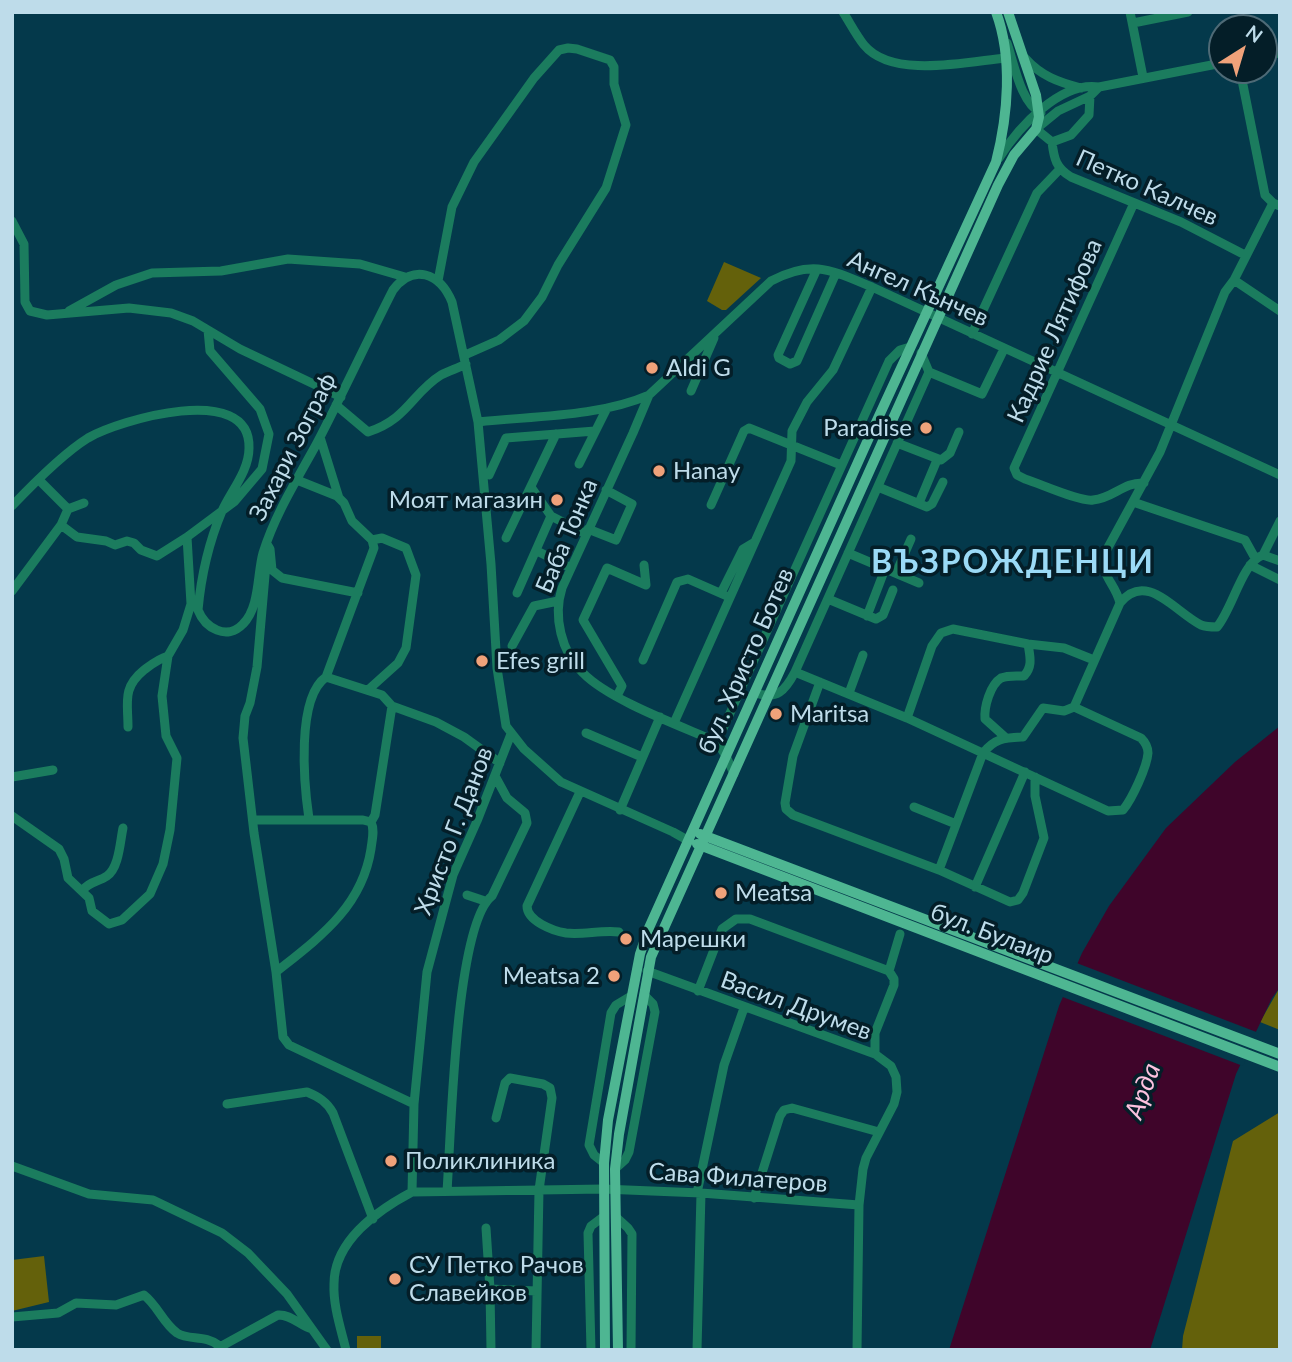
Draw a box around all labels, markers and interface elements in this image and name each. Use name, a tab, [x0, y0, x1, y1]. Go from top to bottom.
north arrow	[1208, 14, 1278, 84]
text: N	[1242, 20, 1267, 47]
street label: Петко Калчев	[1072, 144, 1222, 232]
street label: Кадрие Лятифова	[1002, 235, 1108, 427]
street label: Ангел Кънчев	[843, 245, 993, 333]
place label: Aldi G	[666, 354, 731, 382]
marker: Aldi G	[644, 360, 660, 376]
street label: Захари Зограф	[243, 368, 343, 526]
place label: Paradise	[823, 414, 912, 442]
marker: Paradise	[918, 420, 934, 436]
place label: Hanay	[673, 457, 740, 485]
marker: Hanay	[651, 463, 667, 479]
street label: Баба Тонка	[530, 474, 604, 598]
place label: Моят магазин	[389, 486, 543, 514]
marker: Моят магазин	[549, 492, 565, 508]
district label: ВЪЗРОЖДЕНЦИ	[872, 544, 1154, 582]
street label: бул. Христо Ботев	[692, 564, 800, 758]
place label: Efes grill	[496, 647, 585, 675]
marker: Efes grill	[474, 653, 490, 669]
place label: Maritsa	[790, 700, 869, 728]
marker: Maritsa	[768, 706, 784, 722]
street label: Христо Г. Данов	[409, 743, 499, 919]
place label: Meatsa	[735, 879, 812, 907]
marker: Meatsa	[713, 885, 729, 901]
street label: бул. Булаир	[926, 897, 1058, 971]
place label: Марешки	[640, 925, 746, 953]
marker: Марешки	[618, 931, 634, 947]
place label: Meatsa 2	[503, 962, 600, 990]
street label: Васил Друмев	[717, 965, 875, 1047]
marker: Meatsa 2	[606, 968, 622, 984]
water label: Арда	[1119, 1059, 1167, 1123]
place label: Поликлиника	[405, 1147, 555, 1175]
marker: Поликлиника	[383, 1153, 399, 1169]
street label: Сава Филатеров	[648, 1157, 828, 1199]
place label: СУ Петко Рачов Славейков	[409, 1251, 584, 1307]
marker: СУ Петко Рачов Славейков	[387, 1271, 403, 1287]

